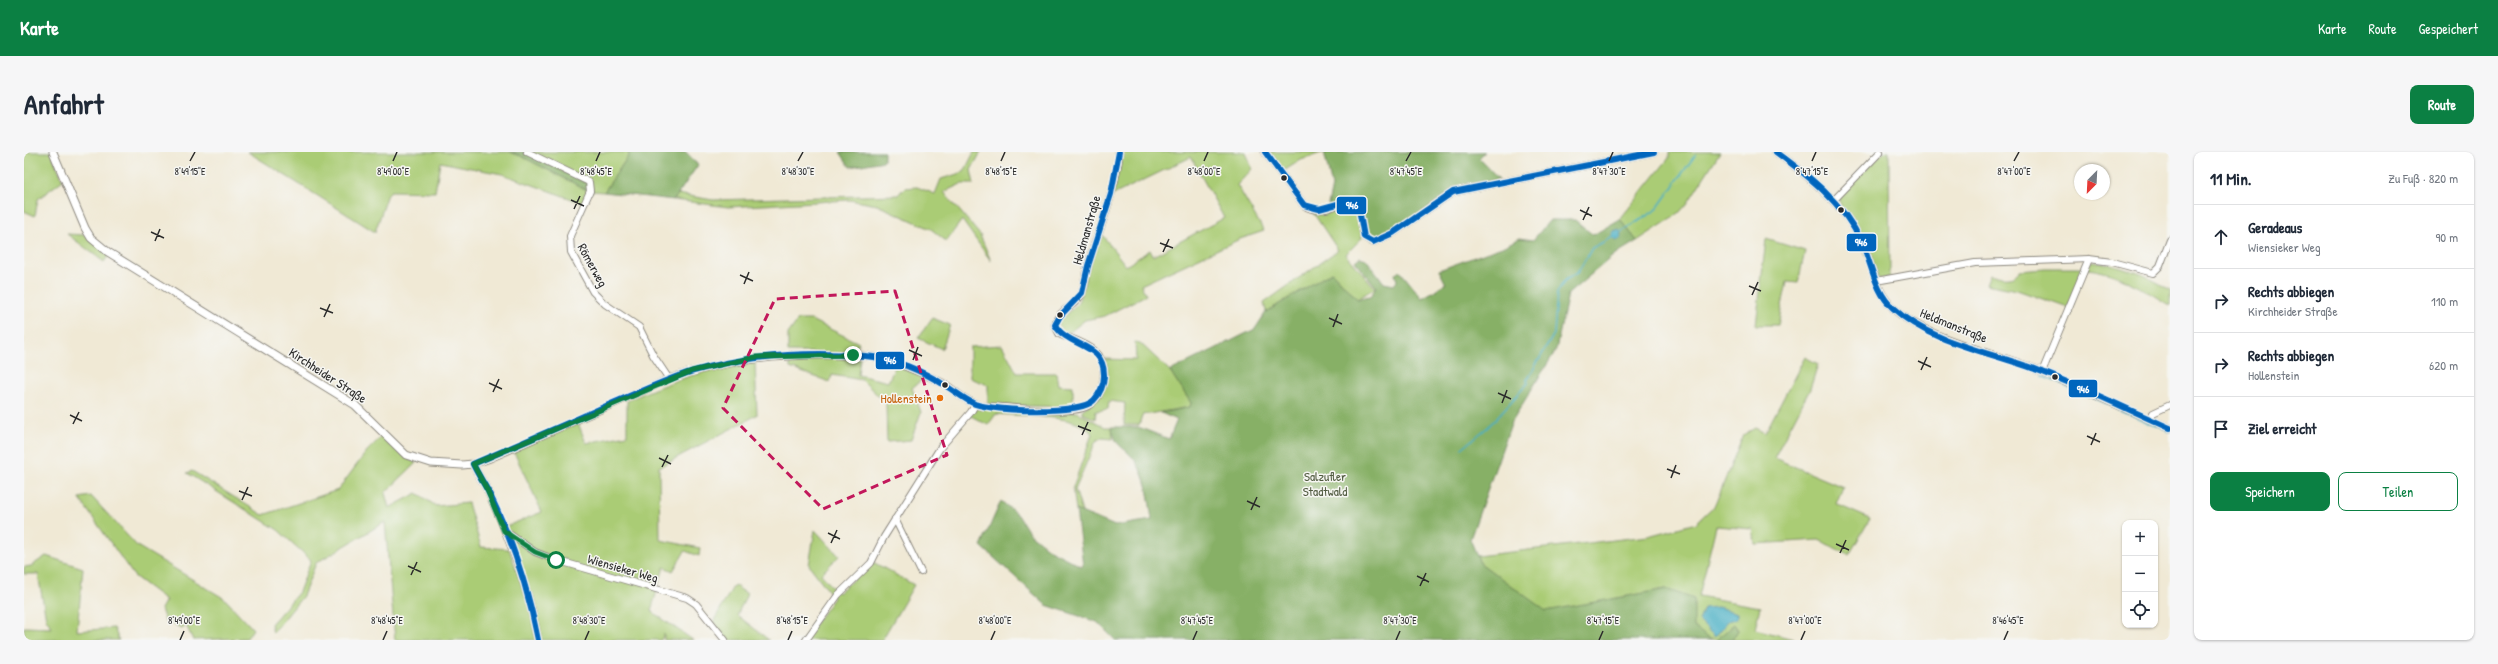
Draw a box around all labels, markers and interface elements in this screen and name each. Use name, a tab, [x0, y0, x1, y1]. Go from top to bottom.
text: Karte	[20, 15, 59, 41]
text: Karte	[2318, 19, 2347, 38]
text: Route	[2369, 19, 2397, 38]
text: Gespeichert	[2419, 19, 2478, 38]
text: Anfahrt	[24, 85, 104, 123]
button: Route	[2410, 85, 2474, 124]
north arrow	[2074, 164, 2110, 200]
text: 8°49'15"E	[174, 165, 206, 178]
text: 8°49'00"E	[377, 165, 410, 178]
text: 8°48'45"E	[580, 165, 612, 178]
text: 8°48'30"E	[782, 165, 815, 178]
text: 8°48'15"E	[985, 165, 1017, 178]
text: 8°48'00"E	[1188, 165, 1221, 178]
text: 8°47'45"E	[1390, 165, 1423, 178]
text: 8°47'30"E	[1592, 165, 1626, 178]
text: 8°47'15"E	[1796, 165, 1829, 178]
text: 8°47'00"E	[1997, 165, 2031, 178]
text: 11 Min.	[2210, 167, 2252, 190]
text: Zu Fuß · 820 m	[2388, 169, 2458, 187]
unlabelled marker	[1279, 173, 1289, 183]
street label: Heldmanstraße	[1068, 193, 1104, 267]
line badge: 946	[1336, 196, 1367, 215]
text: 946	[1346, 198, 1359, 212]
unlabelled marker	[1836, 205, 1846, 215]
text: Geradeaus	[2248, 217, 2302, 238]
icon: ahead	[2210, 226, 2232, 248]
text: 90 m	[2436, 228, 2458, 246]
line badge: 946	[1846, 233, 1877, 252]
text: 946	[1855, 235, 1868, 249]
text: Wiensieker Weg	[2248, 238, 2321, 256]
street label: Römerweg	[574, 240, 612, 290]
text: Rechts abbiegen	[2248, 281, 2334, 302]
icon: right	[2210, 290, 2232, 312]
text: 110 m	[2431, 292, 2458, 310]
text: Kirchheider Straße	[2248, 302, 2338, 320]
street label: Heldmanstraße	[1918, 303, 1990, 347]
unlabelled marker	[1055, 310, 1065, 320]
street label: Kirchheider Straße	[286, 343, 370, 407]
text: Rechts abbiegen	[2248, 345, 2334, 366]
route end	[844, 346, 862, 364]
line badge: 946	[875, 351, 905, 370]
text: 946	[884, 353, 897, 367]
icon: right	[2210, 354, 2232, 376]
text: 620 m	[2429, 356, 2458, 374]
text: Hollenstein	[2248, 366, 2299, 384]
unlabelled marker	[2050, 372, 2060, 382]
line badge: 946	[2068, 379, 2098, 398]
unlabelled marker	[940, 380, 950, 390]
text: 946	[2077, 382, 2090, 396]
place label: Hollenstein	[881, 389, 932, 407]
marker: Hollenstein	[935, 393, 945, 403]
icon: arrive	[2210, 418, 2232, 440]
text: Ziel erreicht	[2248, 418, 2317, 439]
park label: Salzufler Stadtwald	[1303, 467, 1347, 500]
button: Speichern	[2210, 472, 2330, 511]
button: Teilen	[2338, 472, 2458, 511]
map controls	[2122, 520, 2158, 628]
button: +	[2122, 520, 2158, 556]
street label: Wiensieker Weg	[586, 549, 661, 587]
route start	[547, 551, 565, 569]
button: −	[2122, 556, 2158, 592]
button: locate	[2122, 592, 2158, 628]
text: 8°49'00"E	[168, 614, 201, 627]
text: 8°48'45"E	[371, 614, 403, 627]
text: 8°48'30"E	[573, 614, 606, 627]
text: 8°48'15"E	[776, 614, 808, 627]
text: 8°48'00"E	[979, 614, 1012, 627]
text: 8°47'45"E	[1181, 614, 1214, 627]
text: 8°47'30"E	[1383, 614, 1417, 627]
text: 8°47'15"E	[1587, 614, 1620, 627]
text: 8°47'00"E	[1788, 614, 1822, 627]
text: 8°46'45"E	[1992, 614, 2024, 627]

